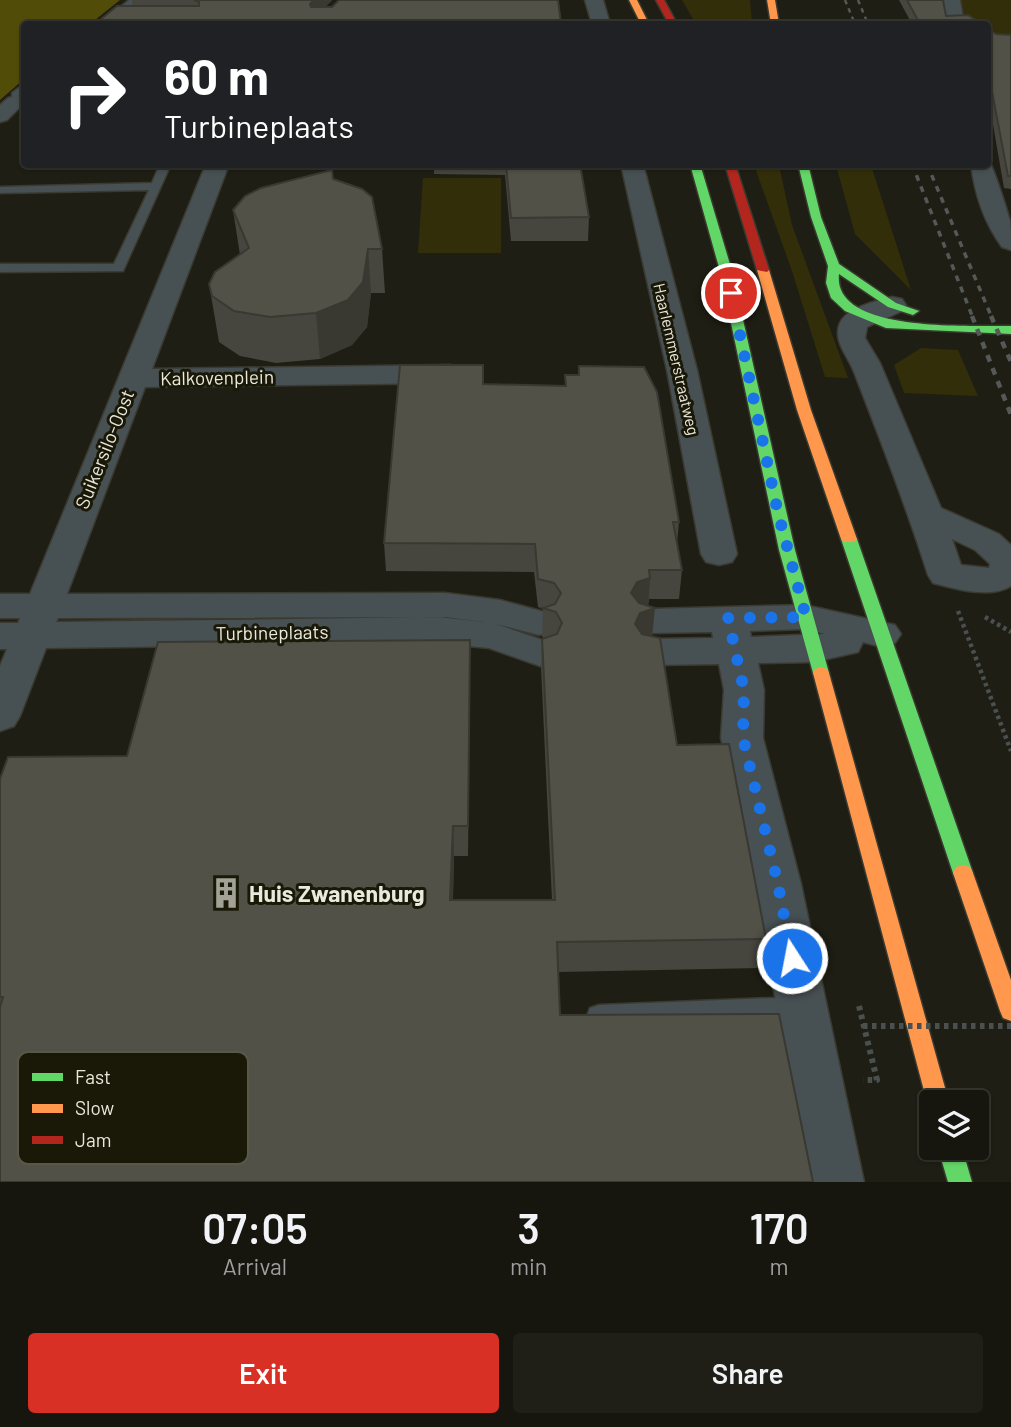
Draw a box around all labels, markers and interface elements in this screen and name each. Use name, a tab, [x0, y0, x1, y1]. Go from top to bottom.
text: 60 m	[164, 46, 269, 105]
icon: right	[49, 49, 140, 140]
text: Turbineplaats	[164, 106, 354, 144]
pin	[701, 263, 761, 323]
icon: arrive	[712, 274, 750, 312]
street label: Haarlemmerstraatweg	[650, 281, 704, 437]
street label: Kalkovenplein	[160, 365, 274, 389]
street label: Suikersilo-Oost	[70, 386, 138, 512]
street label: Turbineplaats	[215, 620, 329, 644]
building icon: Huis Zwanenburg	[209, 876, 243, 910]
place label: Huis Zwanenburg	[249, 879, 425, 907]
position arrow	[755, 921, 829, 995]
legend	[18, 1052, 248, 1164]
text: Fast	[75, 1065, 111, 1088]
map controls	[919, 1090, 989, 1160]
button: layers	[919, 1090, 989, 1160]
text: Slow	[75, 1096, 114, 1119]
text: Jam	[75, 1128, 111, 1151]
text: 07:05	[202, 1202, 308, 1252]
text: 3	[517, 1202, 540, 1252]
text: 170	[750, 1202, 809, 1252]
text: Arrival	[223, 1252, 287, 1280]
text: min	[510, 1252, 547, 1280]
text: m	[770, 1252, 789, 1280]
button: Exit	[28, 1333, 499, 1413]
button: Share	[513, 1333, 983, 1413]

